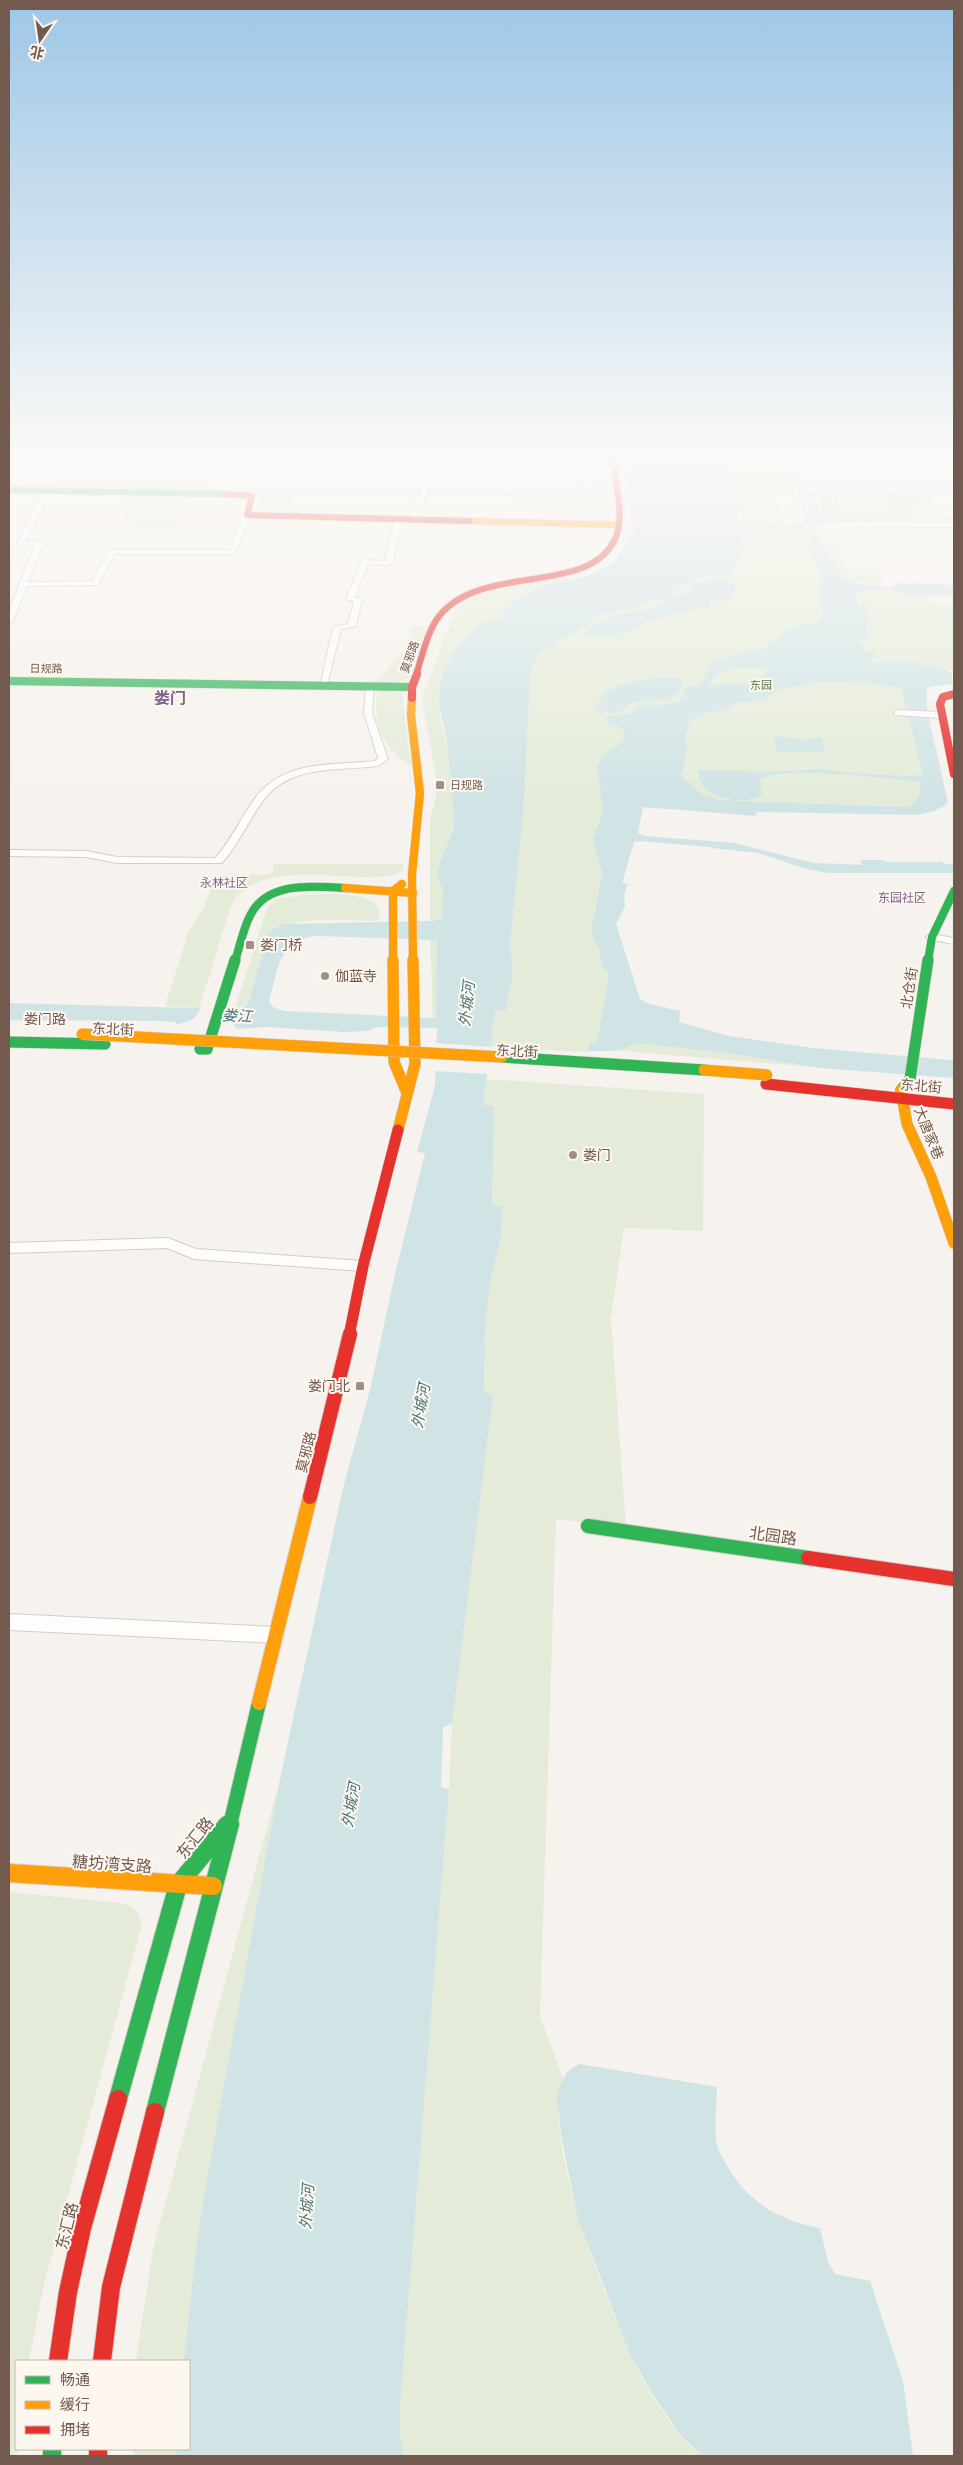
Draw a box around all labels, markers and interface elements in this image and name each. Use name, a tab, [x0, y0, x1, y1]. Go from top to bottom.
north arrow	[15, 15, 65, 65]
text: 北	[28, 43, 46, 62]
street label: 莫邪路	[398, 639, 422, 675]
street label: 日规路	[29, 662, 63, 676]
park label: 东园	[750, 679, 772, 692]
district label: 娄门	[154, 689, 186, 708]
marker: 日规路	[434, 779, 446, 791]
place label: 日规路	[450, 779, 483, 792]
district label: 永林社区	[200, 876, 248, 890]
district label: 东园社区	[878, 891, 926, 905]
place label: 娄门桥	[260, 937, 302, 953]
marker: 娄门桥	[244, 939, 256, 951]
street label: 北仓街	[898, 966, 920, 1010]
place label: 伽蓝寺	[335, 968, 377, 984]
marker: 伽蓝寺	[319, 970, 331, 982]
water label: 外城河	[456, 978, 479, 1027]
water label: 娄江	[222, 1006, 254, 1026]
street label: 娄门路	[24, 1011, 66, 1027]
street label: 东北街	[92, 1020, 134, 1038]
street label: 东北街	[496, 1042, 538, 1060]
street label: 东北街	[899, 1076, 943, 1096]
street label: 大唐家巷	[911, 1104, 947, 1162]
place label: 娄门	[583, 1147, 611, 1163]
marker: 娄门	[567, 1149, 579, 1161]
place label: 娄门北	[308, 1378, 350, 1394]
water label: 外城河	[408, 1379, 434, 1430]
marker: 娄门北	[354, 1380, 366, 1392]
street label: 莫邪路	[293, 1430, 319, 1474]
street label: 北园路	[748, 1523, 798, 1549]
water label: 外城河	[338, 1778, 364, 1829]
street label: 东汇路	[173, 1813, 217, 1863]
street label: 糖坊湾支路	[71, 1852, 153, 1876]
water label: 外城河	[296, 2181, 318, 2230]
street label: 东汇路	[52, 2200, 82, 2252]
legend	[15, 2360, 190, 2450]
text: 畅通	[60, 2371, 90, 2389]
text: 缓行	[60, 2396, 90, 2414]
text: 拥堵	[60, 2421, 90, 2439]

